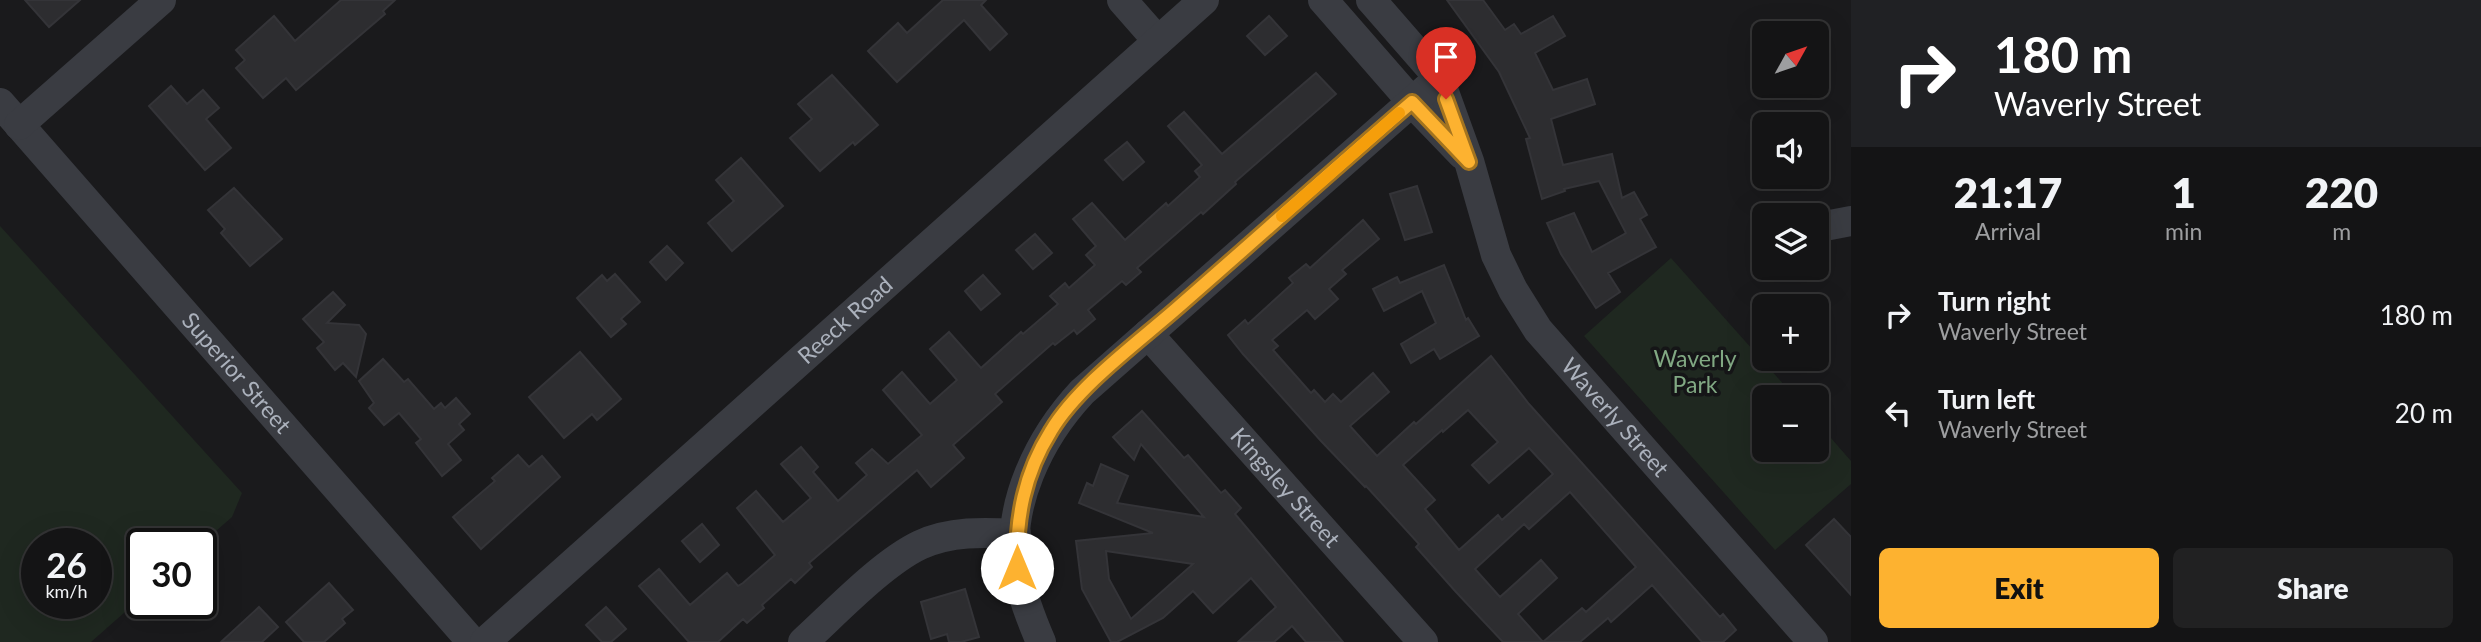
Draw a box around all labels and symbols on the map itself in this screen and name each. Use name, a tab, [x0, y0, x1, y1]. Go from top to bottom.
north arrow	[1752, 21, 1829, 98]
pin	[1416, 27, 1476, 99]
street label: Reeck Road	[791, 270, 898, 369]
street label: Superior Street	[177, 306, 298, 439]
park label: Waverly Park	[1653, 344, 1737, 398]
street label: Waverly Street	[1556, 351, 1676, 482]
street label: Kingsley Street	[1225, 421, 1347, 553]
speed limit sign: 30	[126, 528, 217, 619]
position arrow	[980, 531, 1054, 605]

